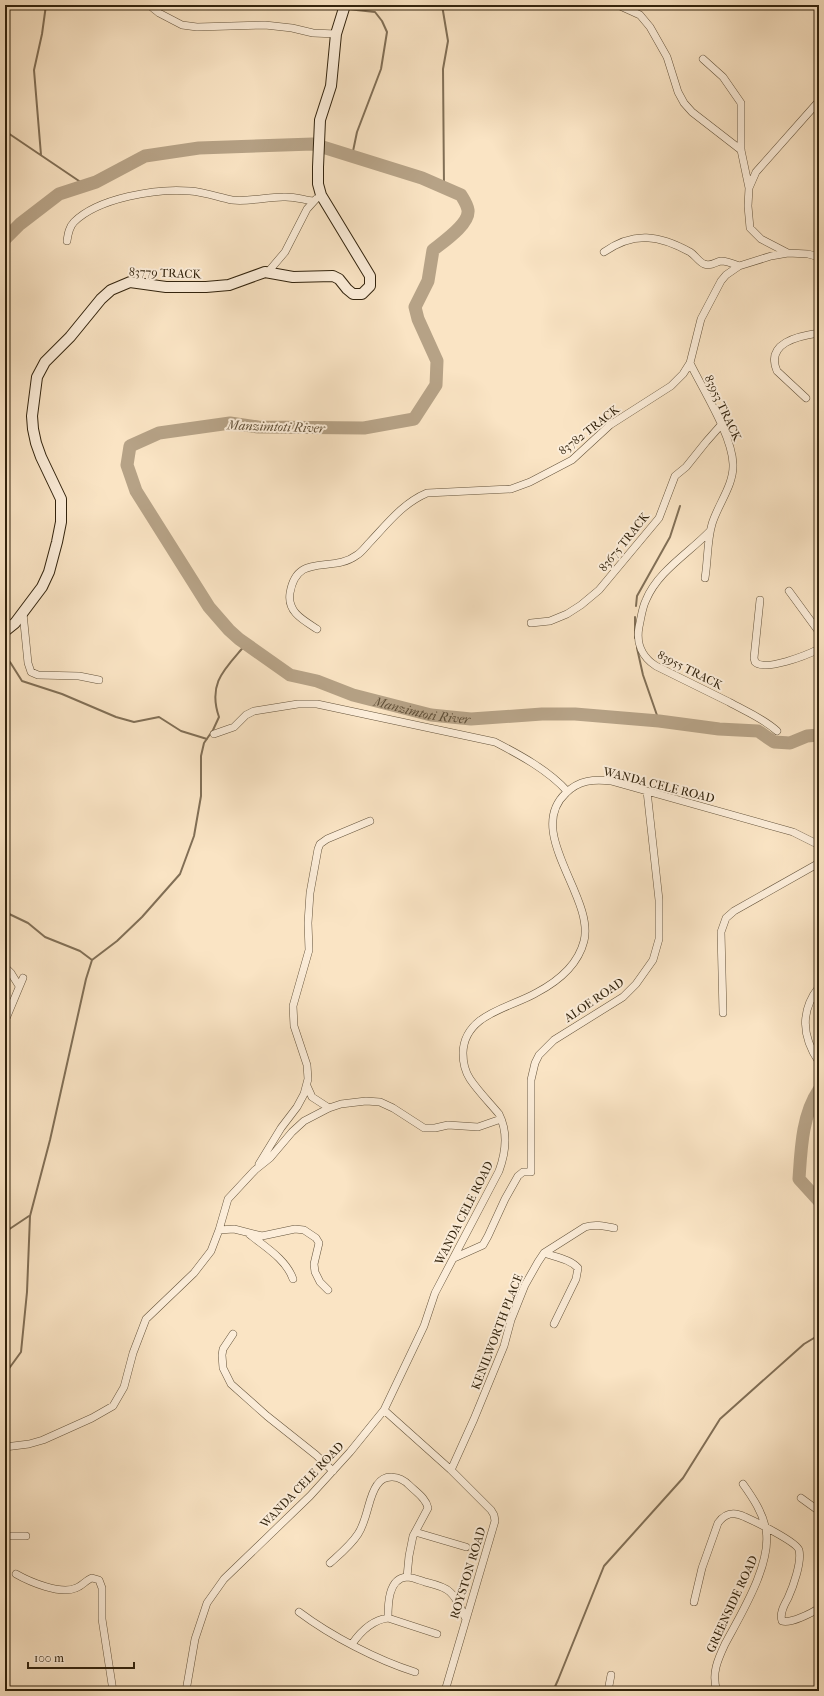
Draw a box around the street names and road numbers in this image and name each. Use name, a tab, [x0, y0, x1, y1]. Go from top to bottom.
street label: 83779 TRACK	[129, 265, 203, 281]
street label: 83953 TRACK	[702, 373, 745, 444]
street label: 83782 TRACK	[556, 401, 623, 458]
street label: 83675 TRACK	[596, 509, 653, 574]
street label: 83955 TRACK	[655, 648, 726, 693]
street label: WANDA CELE ROAD	[601, 764, 716, 806]
street label: ALOE ROAD	[561, 975, 626, 1026]
street label: WANDA CELE ROAD	[431, 1159, 496, 1268]
street label: KENILWORTH PLACE	[468, 1272, 526, 1392]
street label: WANDA CELE ROAD	[257, 1439, 347, 1532]
street label: ROYSTON ROAD	[447, 1525, 489, 1621]
street label: GREENSIDE ROAD	[703, 1553, 761, 1655]

